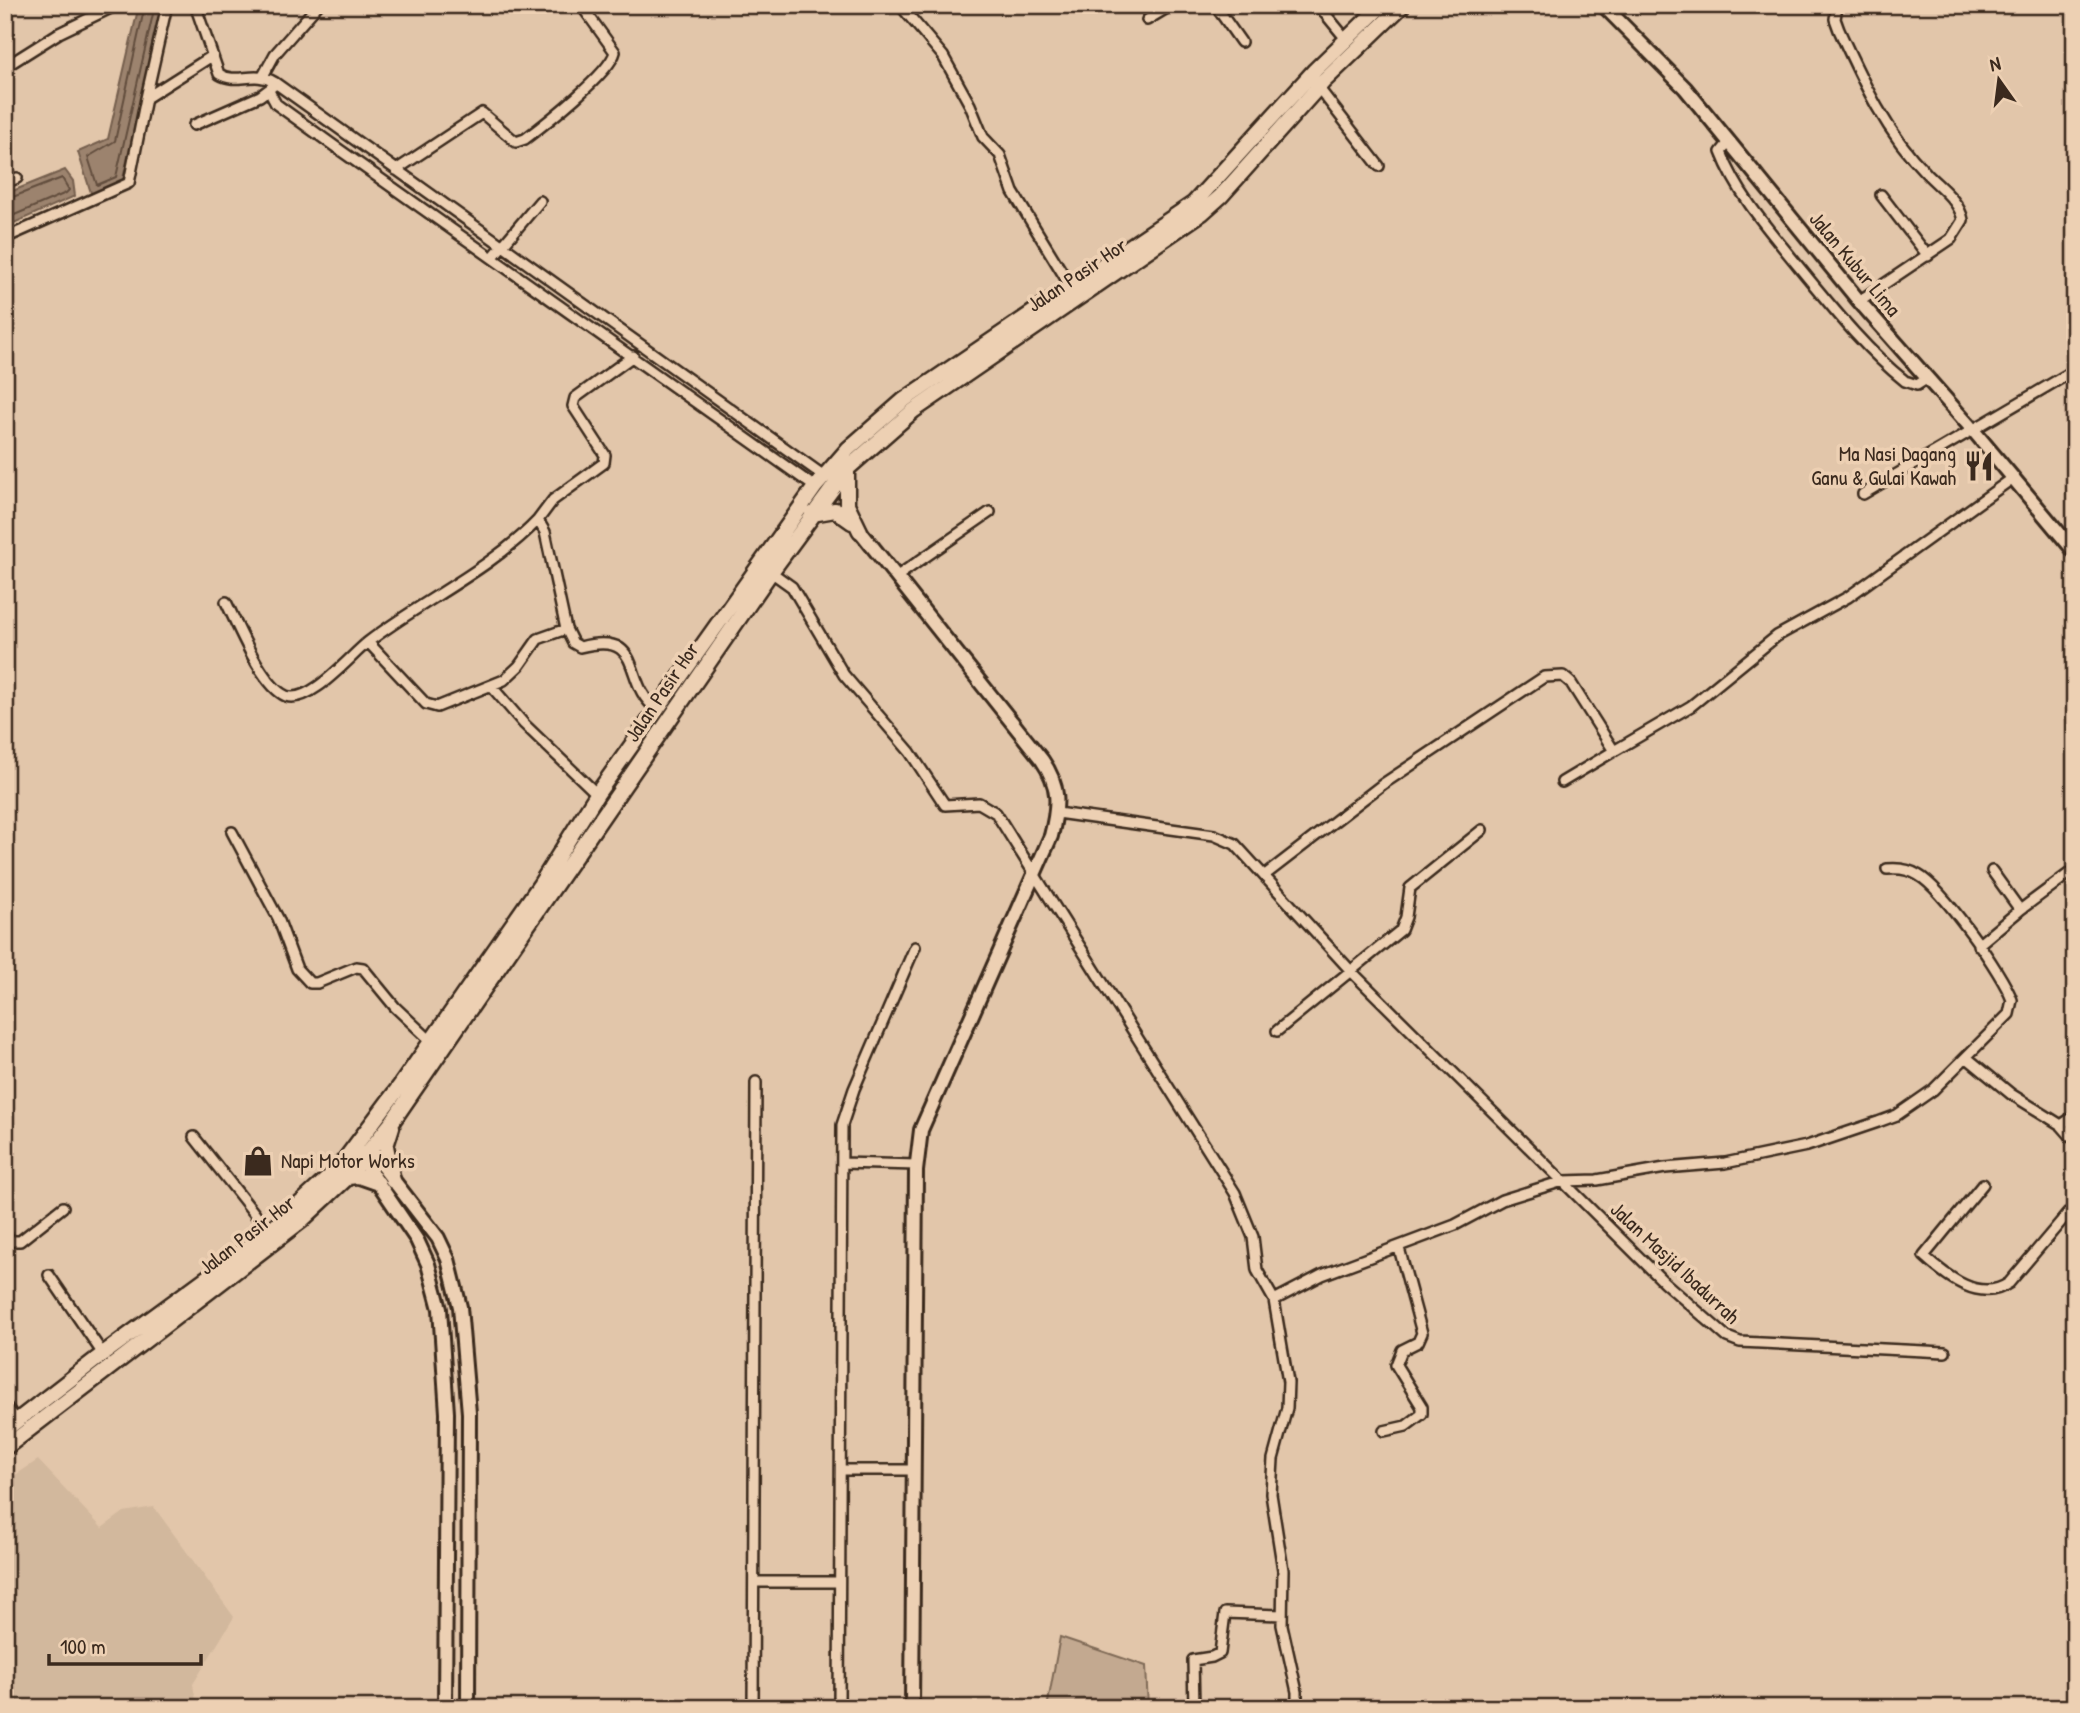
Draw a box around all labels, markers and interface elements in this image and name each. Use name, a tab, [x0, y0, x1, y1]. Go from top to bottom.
north arrow	[1965, 46, 2035, 116]
text: N	[1987, 50, 2003, 77]
street label: Jalan Kubur Lima	[1803, 205, 1908, 322]
street label: Jalan Pasir Hor	[1021, 231, 1132, 319]
place label: Ma Nasi Dagang Ganu & Gulai Kawah	[1811, 439, 1956, 492]
restaurant icon: Ma Nasi Dagang Ganu & Gulai Kawah	[1962, 449, 1996, 483]
street label: Jalan Pasir Hor	[618, 636, 706, 747]
shop icon: Napi Motor Works	[241, 1144, 275, 1178]
place label: Napi Motor Works	[281, 1146, 415, 1175]
street label: Jalan Pasir Hor	[193, 1188, 301, 1281]
street label: Jalan Masjid Ibadurrah	[1604, 1195, 1747, 1330]
scale bar	[49, 1622, 201, 1666]
text: 100 m	[60, 1632, 106, 1661]

